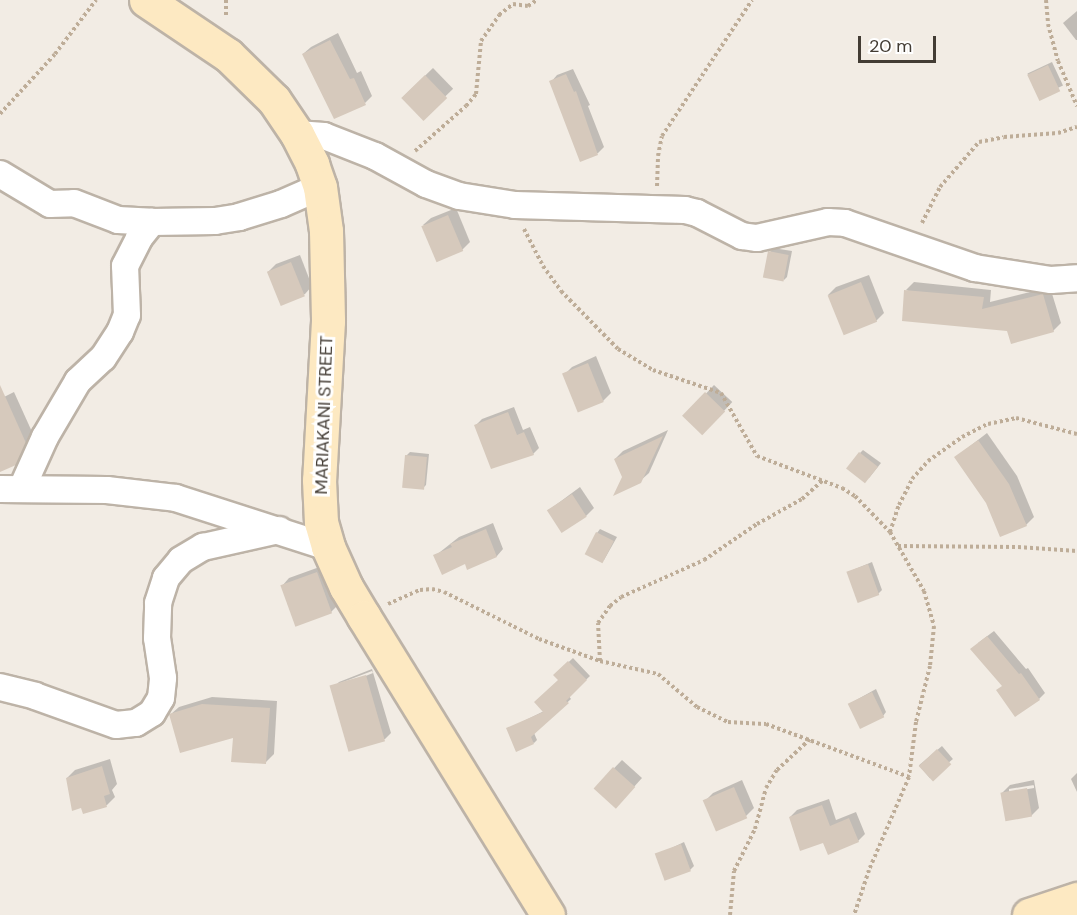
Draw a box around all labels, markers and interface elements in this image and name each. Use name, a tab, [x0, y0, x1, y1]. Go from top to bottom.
scale bar	[861, 24, 939, 62]
text: 20 m	[869, 34, 912, 58]
street label: MARIAKANI STREET	[310, 335, 338, 495]

